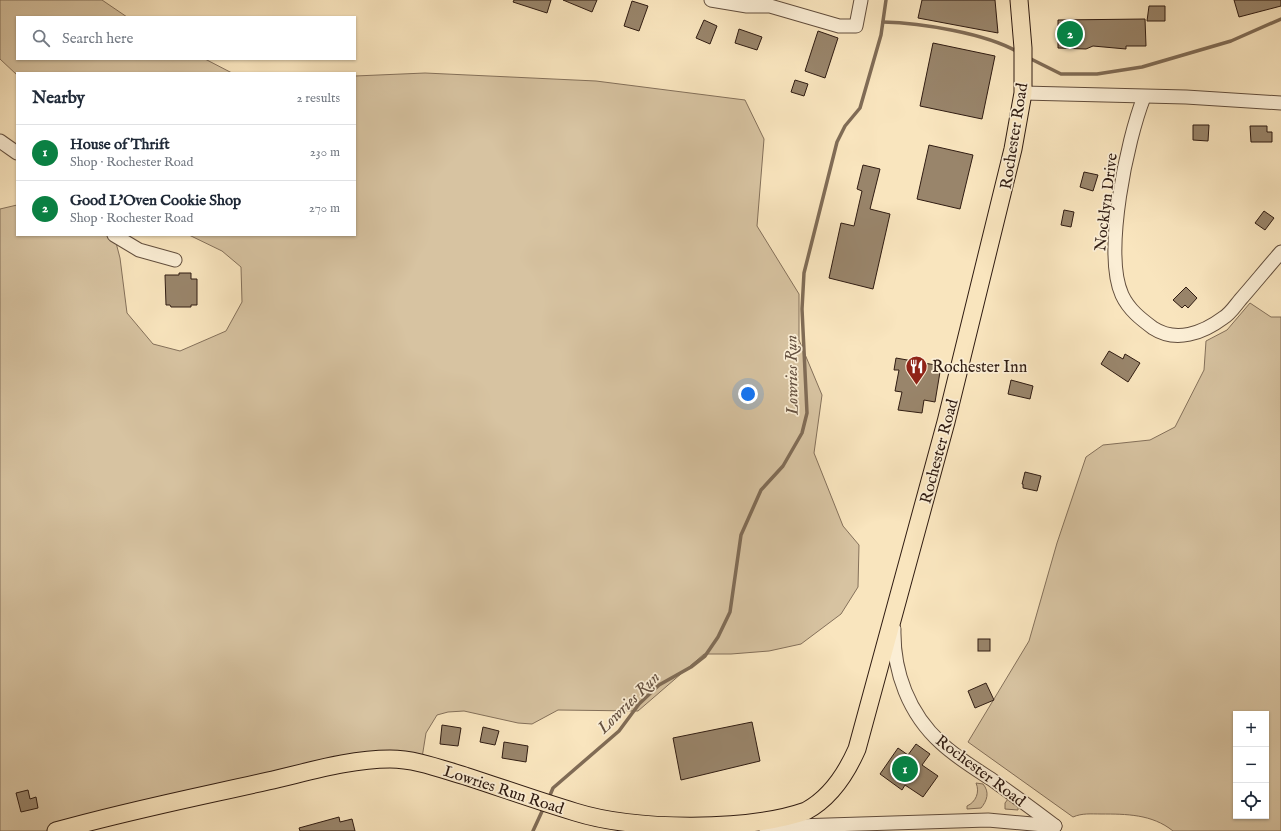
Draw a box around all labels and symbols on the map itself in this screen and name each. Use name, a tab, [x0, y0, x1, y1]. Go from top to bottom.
pin: 2	[1057, 19, 1083, 49]
street label: Rochester Road	[997, 81, 1033, 191]
street label: Nocklyn Drive	[1091, 152, 1123, 252]
water label: Lowries Run	[781, 335, 804, 416]
restaurant icon: Rochester Inn	[904, 353, 930, 386]
place label: Rochester Inn	[932, 358, 1028, 378]
your location	[738, 384, 758, 404]
street label: Rochester Road	[916, 397, 964, 506]
water label: Lowries Run	[593, 667, 665, 740]
street label: Rochester Road	[931, 731, 1029, 812]
pin: 1	[892, 754, 918, 784]
street label: Lowries Run Road	[441, 762, 567, 820]

